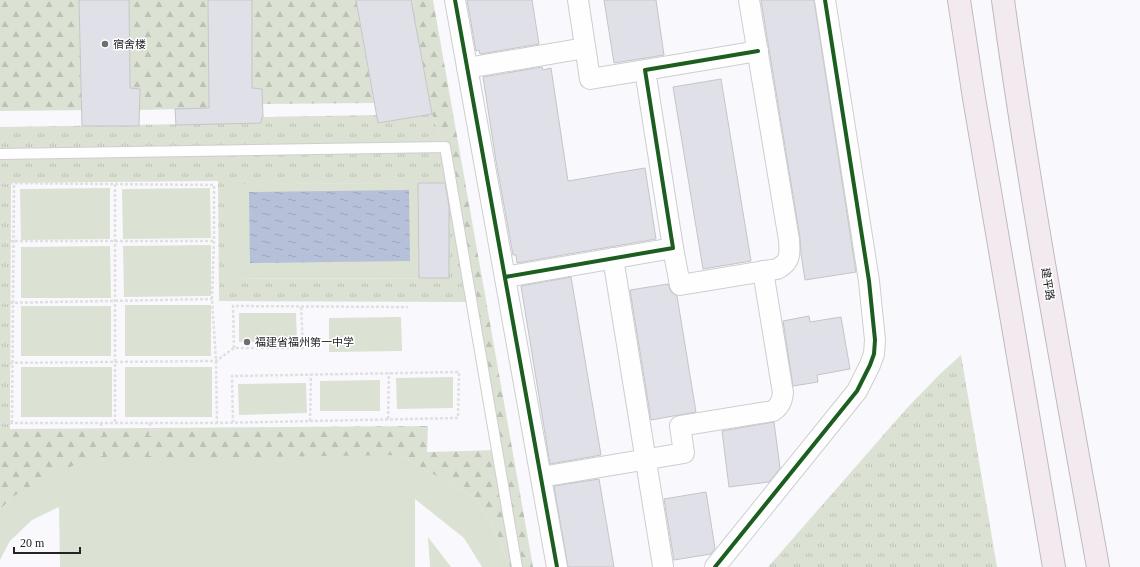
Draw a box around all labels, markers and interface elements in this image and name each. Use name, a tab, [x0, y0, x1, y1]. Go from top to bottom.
place label: 宿舍楼	[113, 38, 146, 50]
marker: 宿舍楼	[100, 39, 110, 49]
street label: 建平路	[1039, 267, 1057, 301]
place label: 福建省福州第一中学	[255, 336, 354, 348]
marker: 福建省福州第一中学	[242, 337, 252, 347]
scale bar	[14, 529, 80, 555]
text: 20 m	[20, 536, 45, 550]

